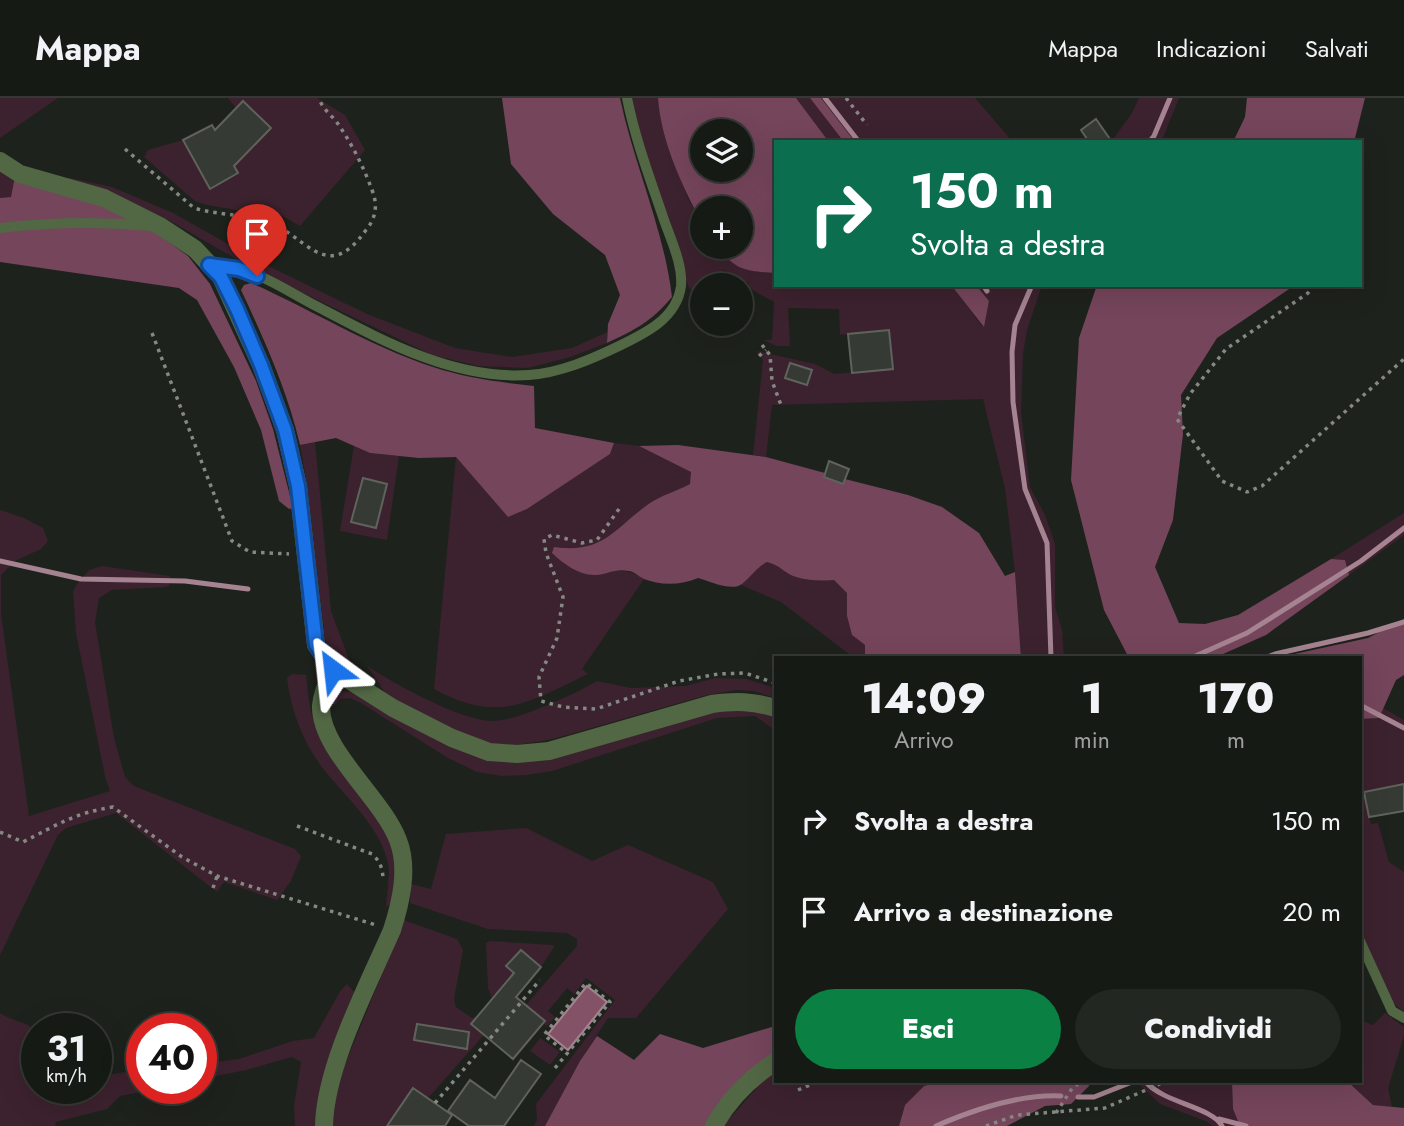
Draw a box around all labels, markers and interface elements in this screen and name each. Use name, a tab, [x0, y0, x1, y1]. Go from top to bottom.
text: Mappa	[35, 25, 141, 72]
text: Mappa	[1048, 31, 1118, 66]
text: Indicazioni	[1156, 31, 1267, 66]
text: Salvati	[1305, 31, 1369, 66]
map controls	[690, 119, 753, 336]
button: layers	[690, 119, 753, 182]
text: 150 m	[910, 156, 1054, 226]
icon: right	[795, 168, 886, 259]
button: +	[690, 196, 753, 259]
pin	[227, 204, 287, 276]
icon: arrive	[238, 215, 276, 253]
text: Svolta a destra	[910, 221, 1105, 267]
button: −	[690, 273, 753, 336]
position arrow	[296, 633, 370, 707]
text: 14:09	[862, 668, 986, 729]
text: 1	[1081, 668, 1103, 729]
text: 170	[1197, 668, 1274, 729]
text: Arrivo	[894, 723, 954, 757]
text: min	[1074, 723, 1110, 757]
text: m	[1227, 723, 1245, 757]
icon: right	[795, 802, 833, 840]
text: Svolta a destra	[854, 802, 1034, 840]
text: 150 m	[1271, 802, 1341, 840]
icon: arrive	[795, 893, 833, 931]
text: Arrivo a destinazione	[854, 893, 1113, 931]
text: 20 m	[1283, 893, 1341, 931]
button: Esci	[795, 989, 1061, 1069]
button: Condividi	[1075, 989, 1341, 1069]
speed limit sign: 40	[126, 1013, 217, 1104]
text: 31	[47, 1024, 86, 1074]
text: km/h	[46, 1063, 87, 1089]

